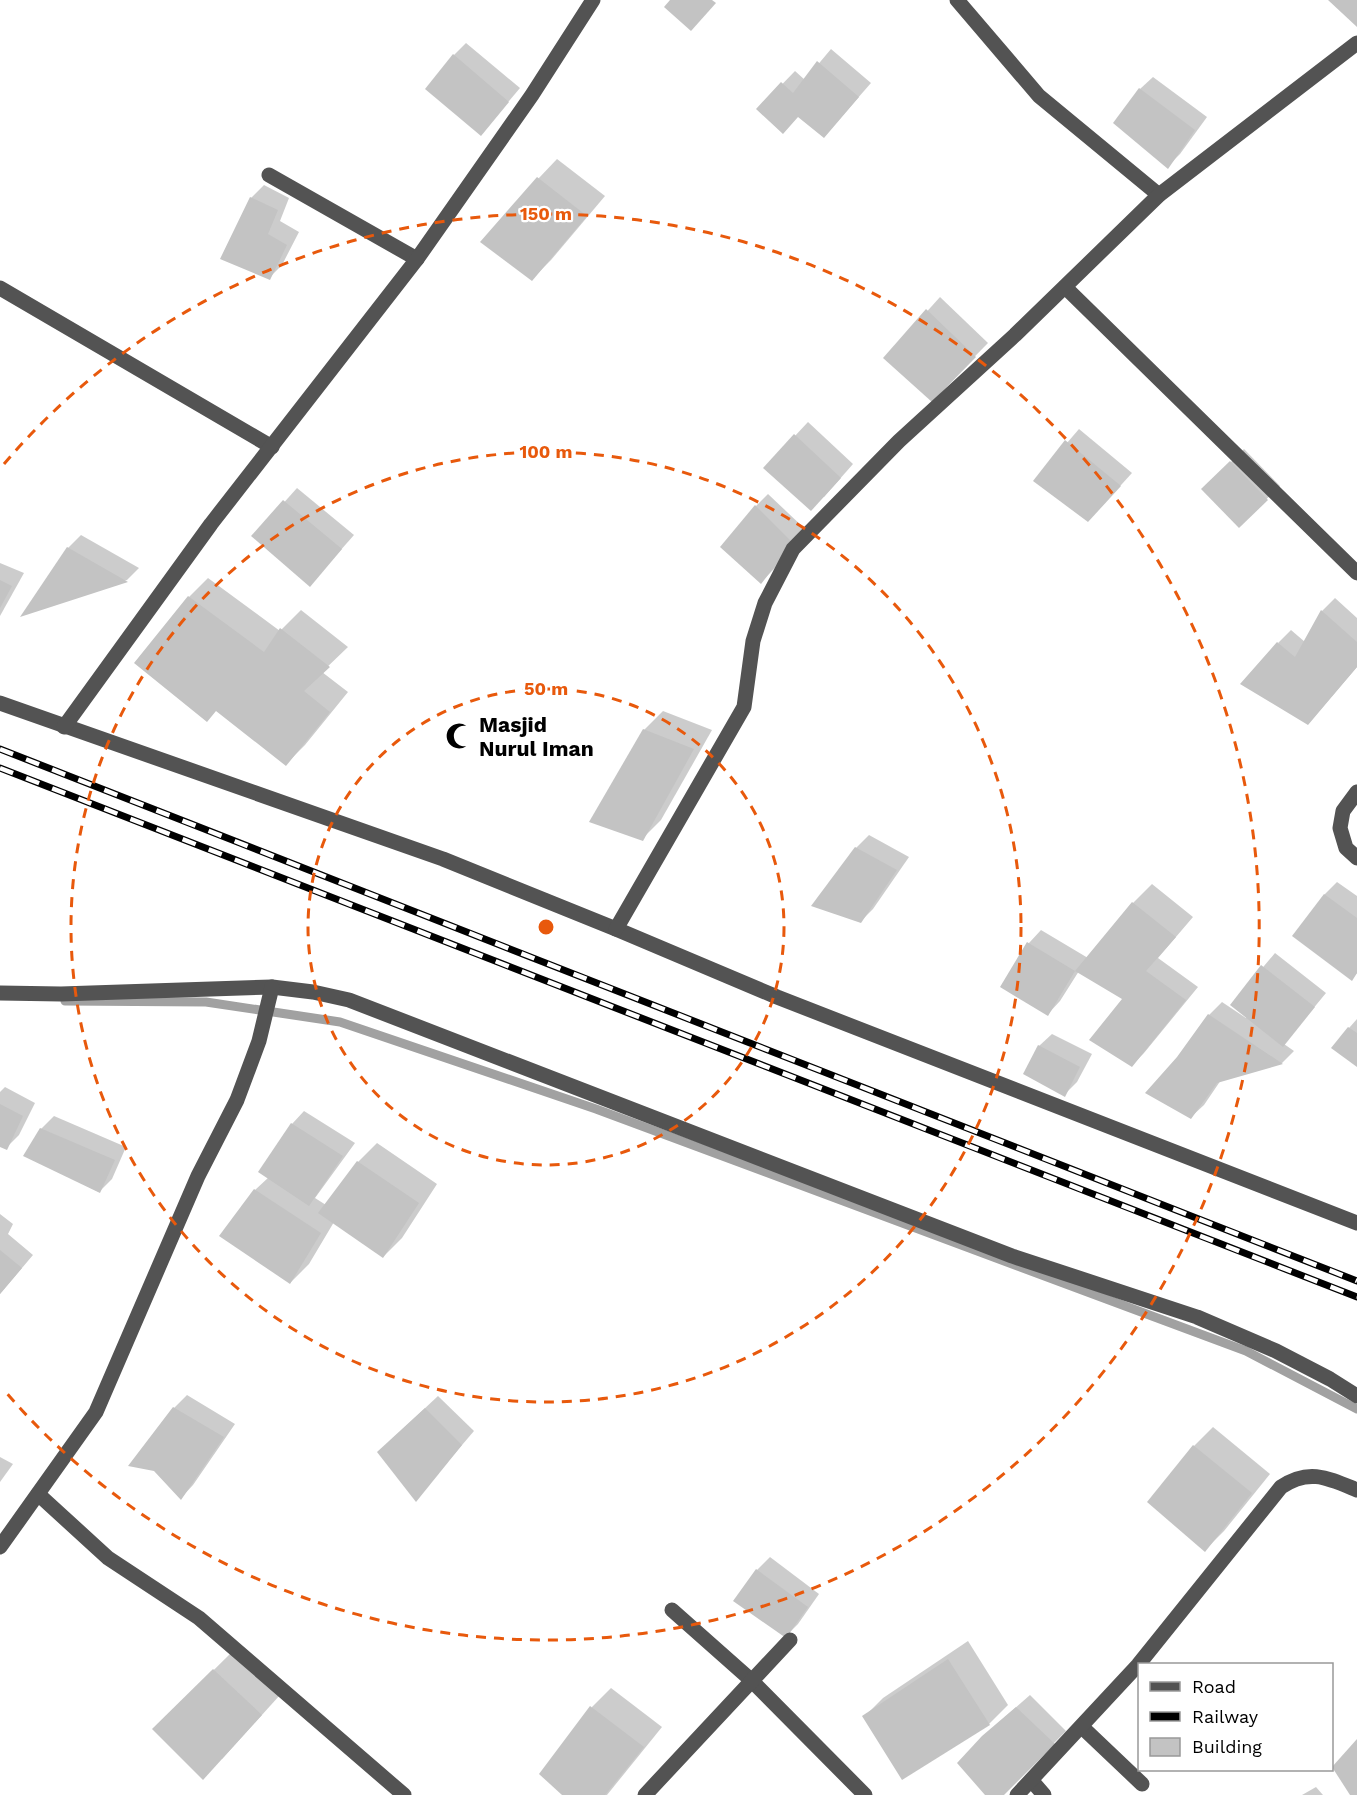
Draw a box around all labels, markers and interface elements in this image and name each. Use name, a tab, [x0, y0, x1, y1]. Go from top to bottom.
text: 150 m	[520, 203, 572, 224]
text: 100 m	[519, 441, 573, 462]
text: 50 m	[524, 678, 568, 699]
place label: Masjid Nurul Iman	[479, 712, 594, 761]
mosque icon: Masjid Nurul Iman	[444, 721, 474, 751]
centre of rings	[536, 917, 556, 937]
legend	[1138, 1663, 1333, 1771]
text: Road	[1192, 1676, 1236, 1697]
text: Railway	[1192, 1706, 1259, 1727]
text: Building	[1192, 1736, 1262, 1757]

